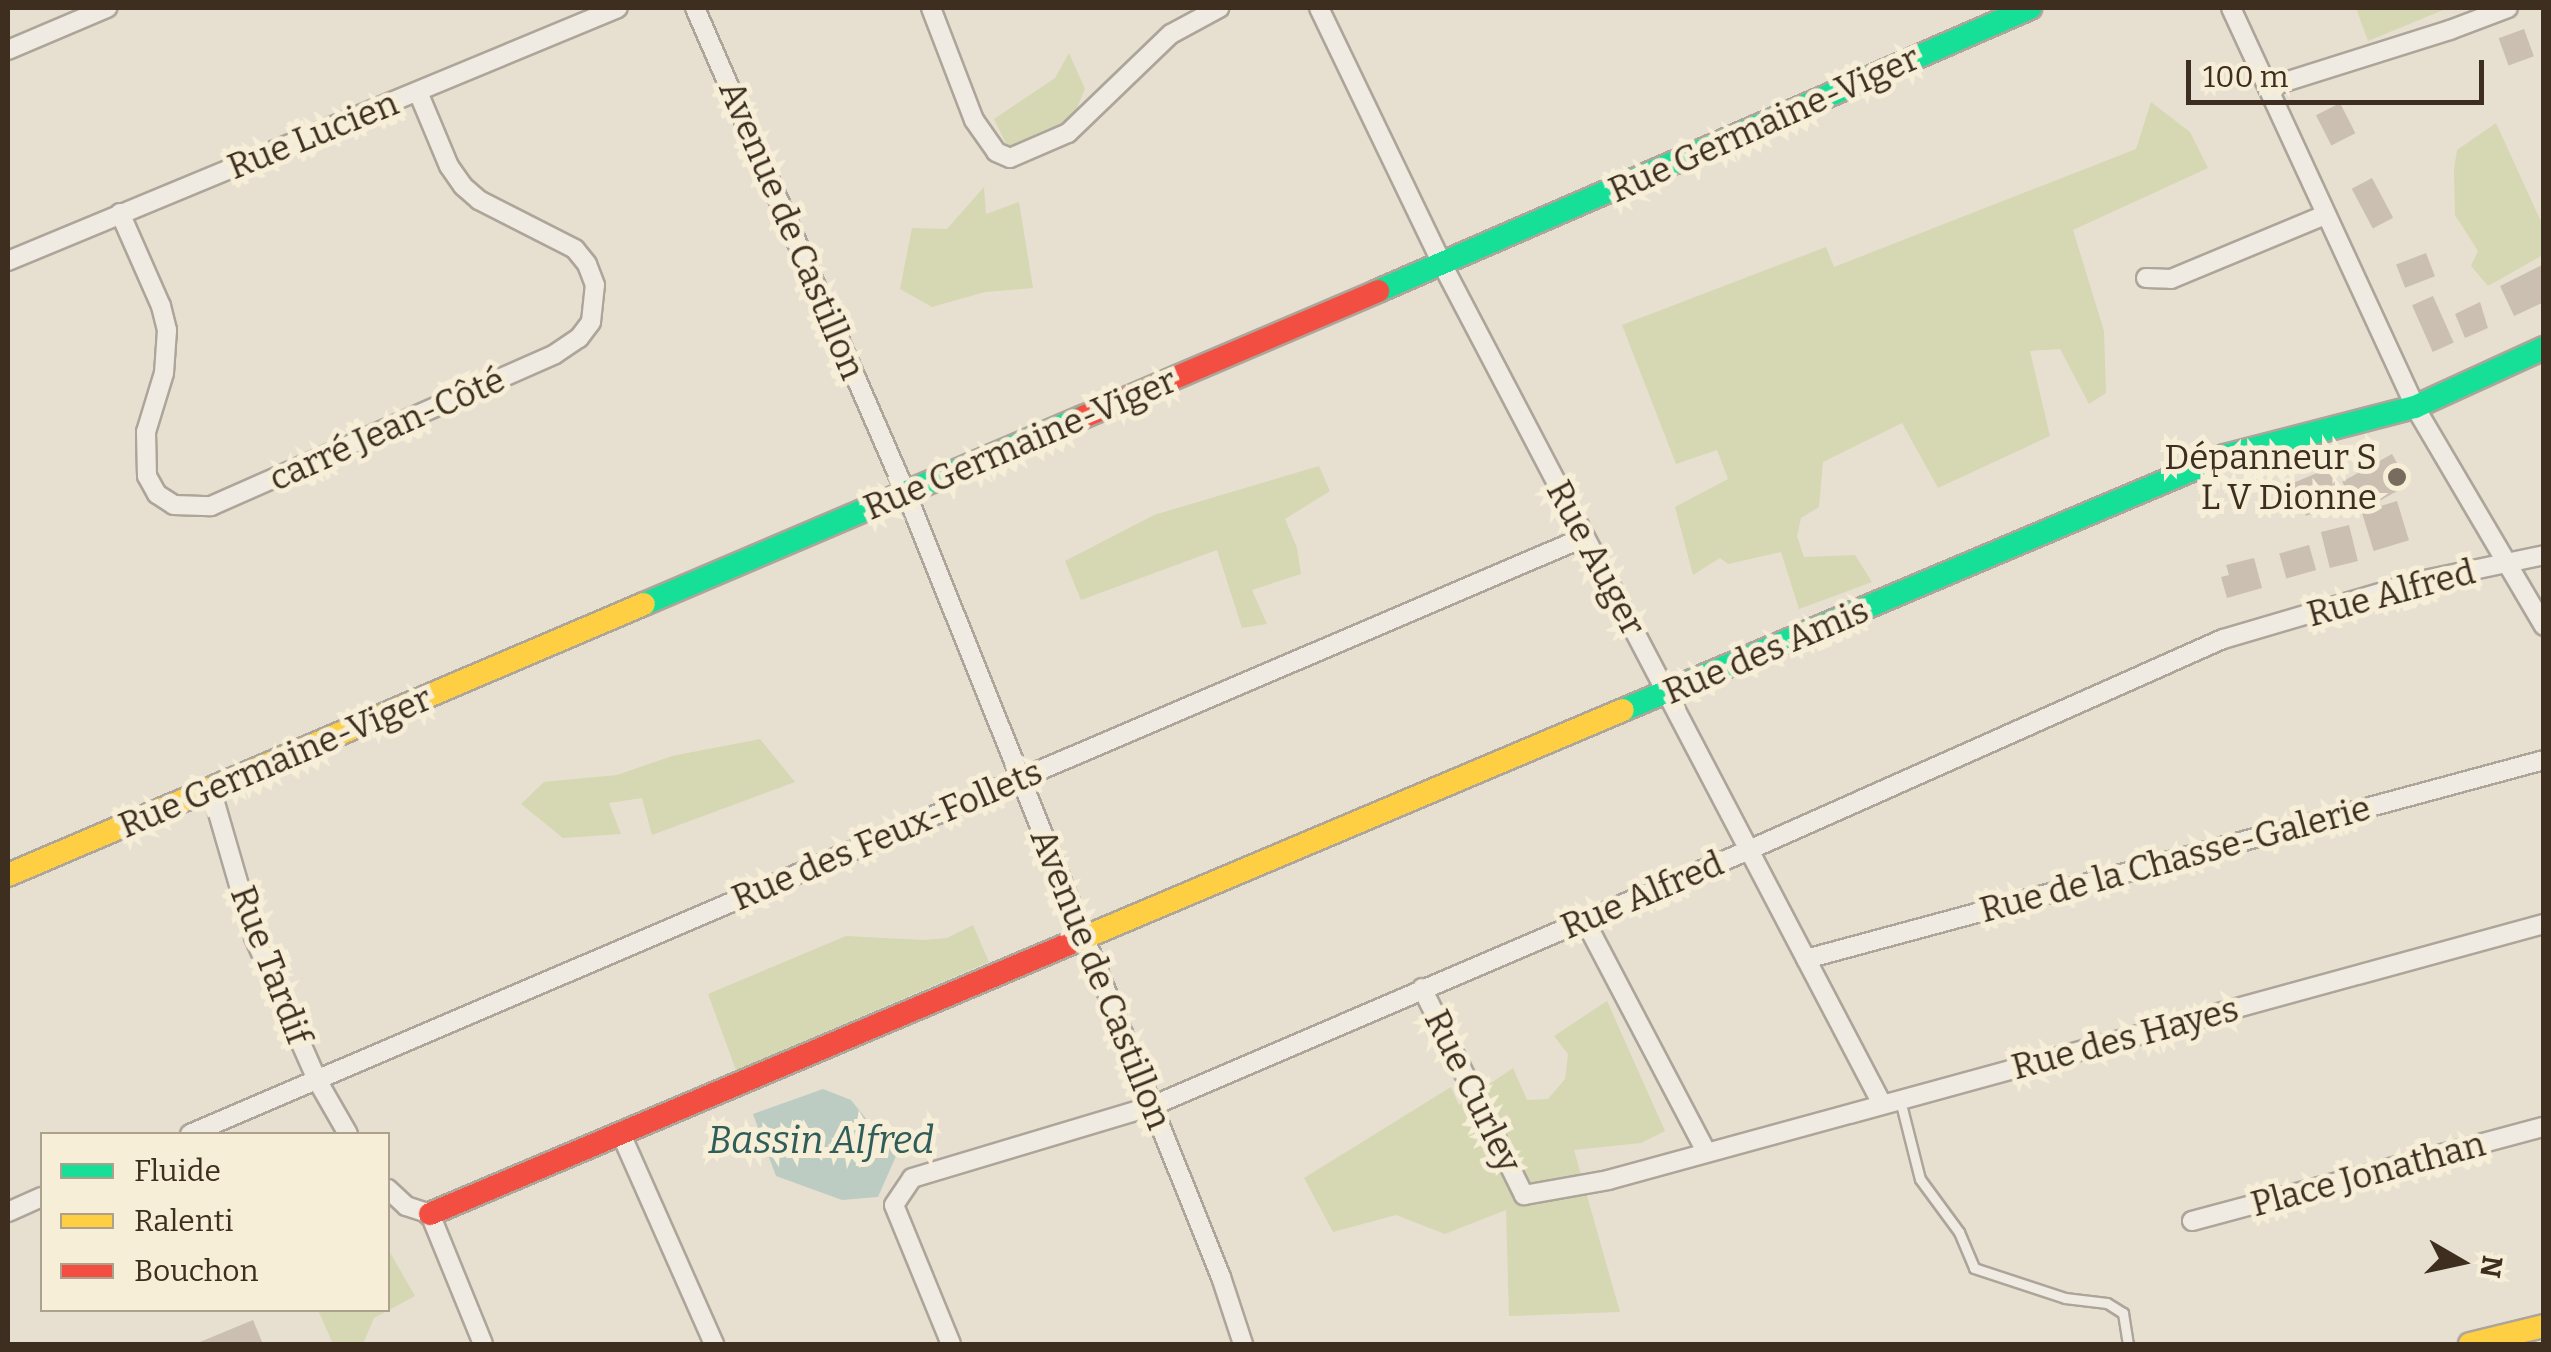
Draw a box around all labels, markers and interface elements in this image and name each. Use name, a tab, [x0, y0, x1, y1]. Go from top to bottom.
street label: Rue Germaine-Viger	[1602, 37, 1926, 211]
scale bar	[2191, 40, 2488, 102]
text: 100 m	[2203, 59, 2288, 95]
street label: Avenue de Castillon	[710, 74, 874, 386]
street label: Rue Lucien	[222, 82, 404, 188]
street label: carré Jean-Côté	[263, 358, 511, 500]
street label: Rue Germaine-Viger	[858, 359, 1182, 529]
place label: Dépanneur S L V Dionne	[2164, 436, 2377, 518]
marker: Dépanneur S L V Dionne	[2386, 466, 2408, 488]
street label: Rue Auger	[1538, 473, 1654, 643]
street label: Rue Alfred	[2303, 550, 2479, 636]
street label: Rue des Amis	[1657, 589, 1875, 713]
street label: Rue Germaine-Viger	[113, 677, 437, 847]
street label: Rue des Feux-Follets	[726, 751, 1048, 919]
street label: Rue de la Chasse-Galerie	[1975, 787, 2375, 931]
street label: Avenue de Castillon	[1022, 823, 1180, 1135]
street label: Rue Alfred	[1555, 842, 1729, 948]
street label: Rue Tardif	[222, 880, 320, 1050]
street label: Rue des Hayes	[2007, 988, 2243, 1088]
street label: Rue Curley	[1416, 1003, 1530, 1179]
water label: Bassin Alfred	[708, 1118, 934, 1164]
street label: Place Jonathan	[2246, 1123, 2490, 1225]
legend	[40, 1132, 390, 1312]
text: Fluide	[134, 1153, 221, 1189]
text: Ralenti	[134, 1203, 234, 1239]
north arrow	[2411, 1212, 2511, 1312]
text: Bouchon	[134, 1253, 259, 1289]
text: N	[2473, 1254, 2509, 1280]

